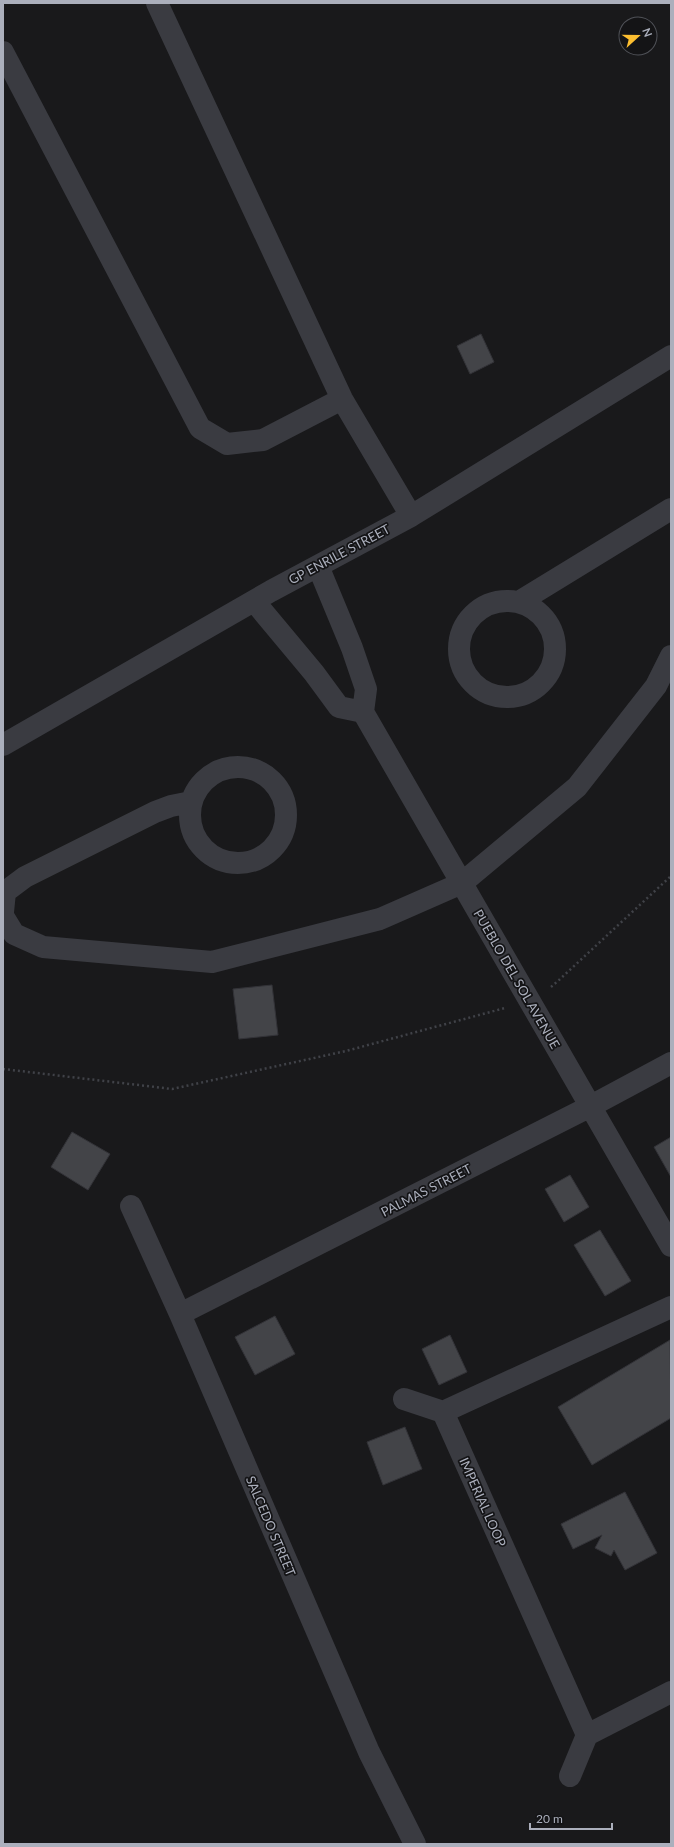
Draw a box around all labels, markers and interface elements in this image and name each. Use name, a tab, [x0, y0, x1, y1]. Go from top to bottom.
north arrow	[618, 16, 658, 56]
text: N	[640, 26, 655, 39]
street label: GP ENRILE STREET	[286, 520, 393, 587]
street label: PUEBLO DEL SOL AVENUE	[470, 906, 564, 1052]
street label: PALMAS STREET	[378, 1160, 474, 1220]
street label: IMPERIAL LOOP	[456, 1455, 510, 1549]
street label: SALCEDO STREET	[243, 1473, 299, 1579]
scale bar	[530, 1805, 612, 1831]
text: 20 m	[536, 1811, 563, 1826]

